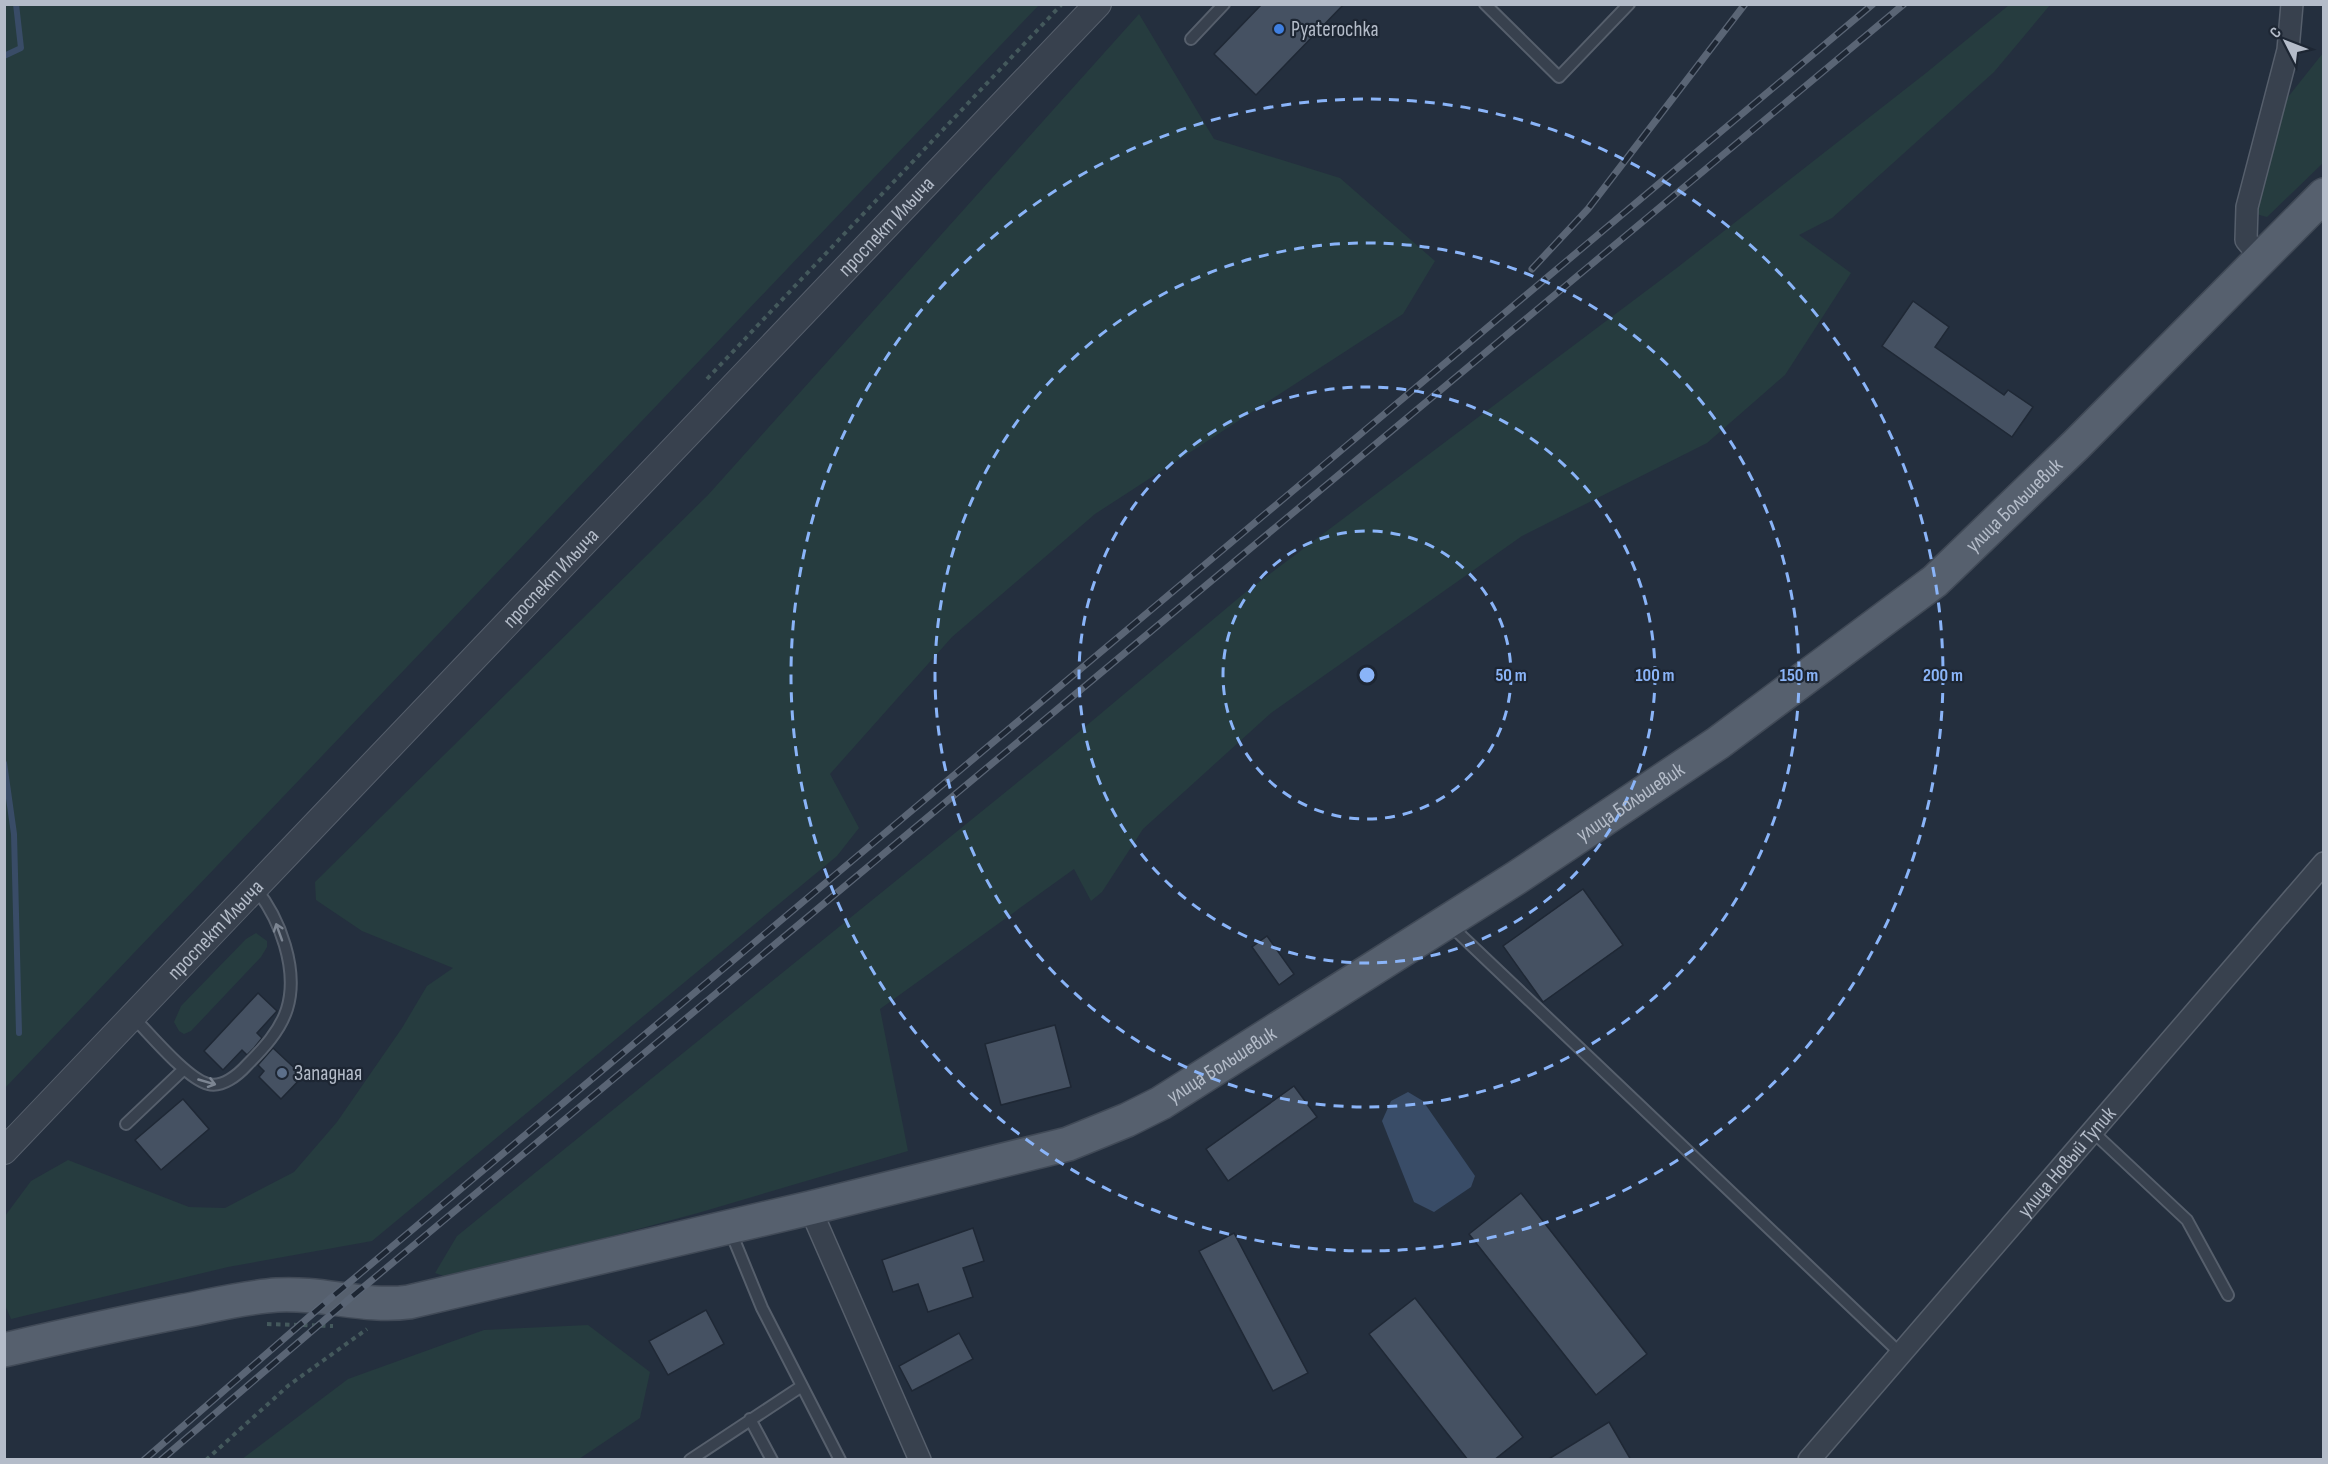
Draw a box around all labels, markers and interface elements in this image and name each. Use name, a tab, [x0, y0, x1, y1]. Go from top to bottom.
north arrow	[2256, 12, 2316, 72]
place label: Pyaterochka	[1291, 17, 1379, 42]
marker: Pyaterochka	[1272, 22, 1286, 36]
text: С	[2266, 24, 2286, 42]
street label: проспект Ильича	[833, 171, 939, 281]
street label: улица Большевик	[1960, 453, 2067, 557]
street label: проспект Ильича	[497, 523, 604, 633]
centre of rings	[1357, 665, 1377, 685]
text: 50 m	[1495, 665, 1527, 686]
text: 100 m	[1636, 665, 1675, 686]
text: 150 m	[1780, 665, 1818, 686]
text: 200 m	[1923, 665, 1963, 686]
street label: улица Большевик	[1571, 757, 1689, 847]
street label: проспект Ильича	[162, 875, 269, 985]
one-way arrow	[273, 923, 284, 942]
street label: улица Большевик	[1162, 1021, 1281, 1109]
place label: Западная	[294, 1061, 362, 1086]
marker: Западная	[275, 1066, 289, 1080]
one-way arrow	[197, 1077, 216, 1088]
street label: улица Новый Тупик	[2012, 1101, 2121, 1222]

